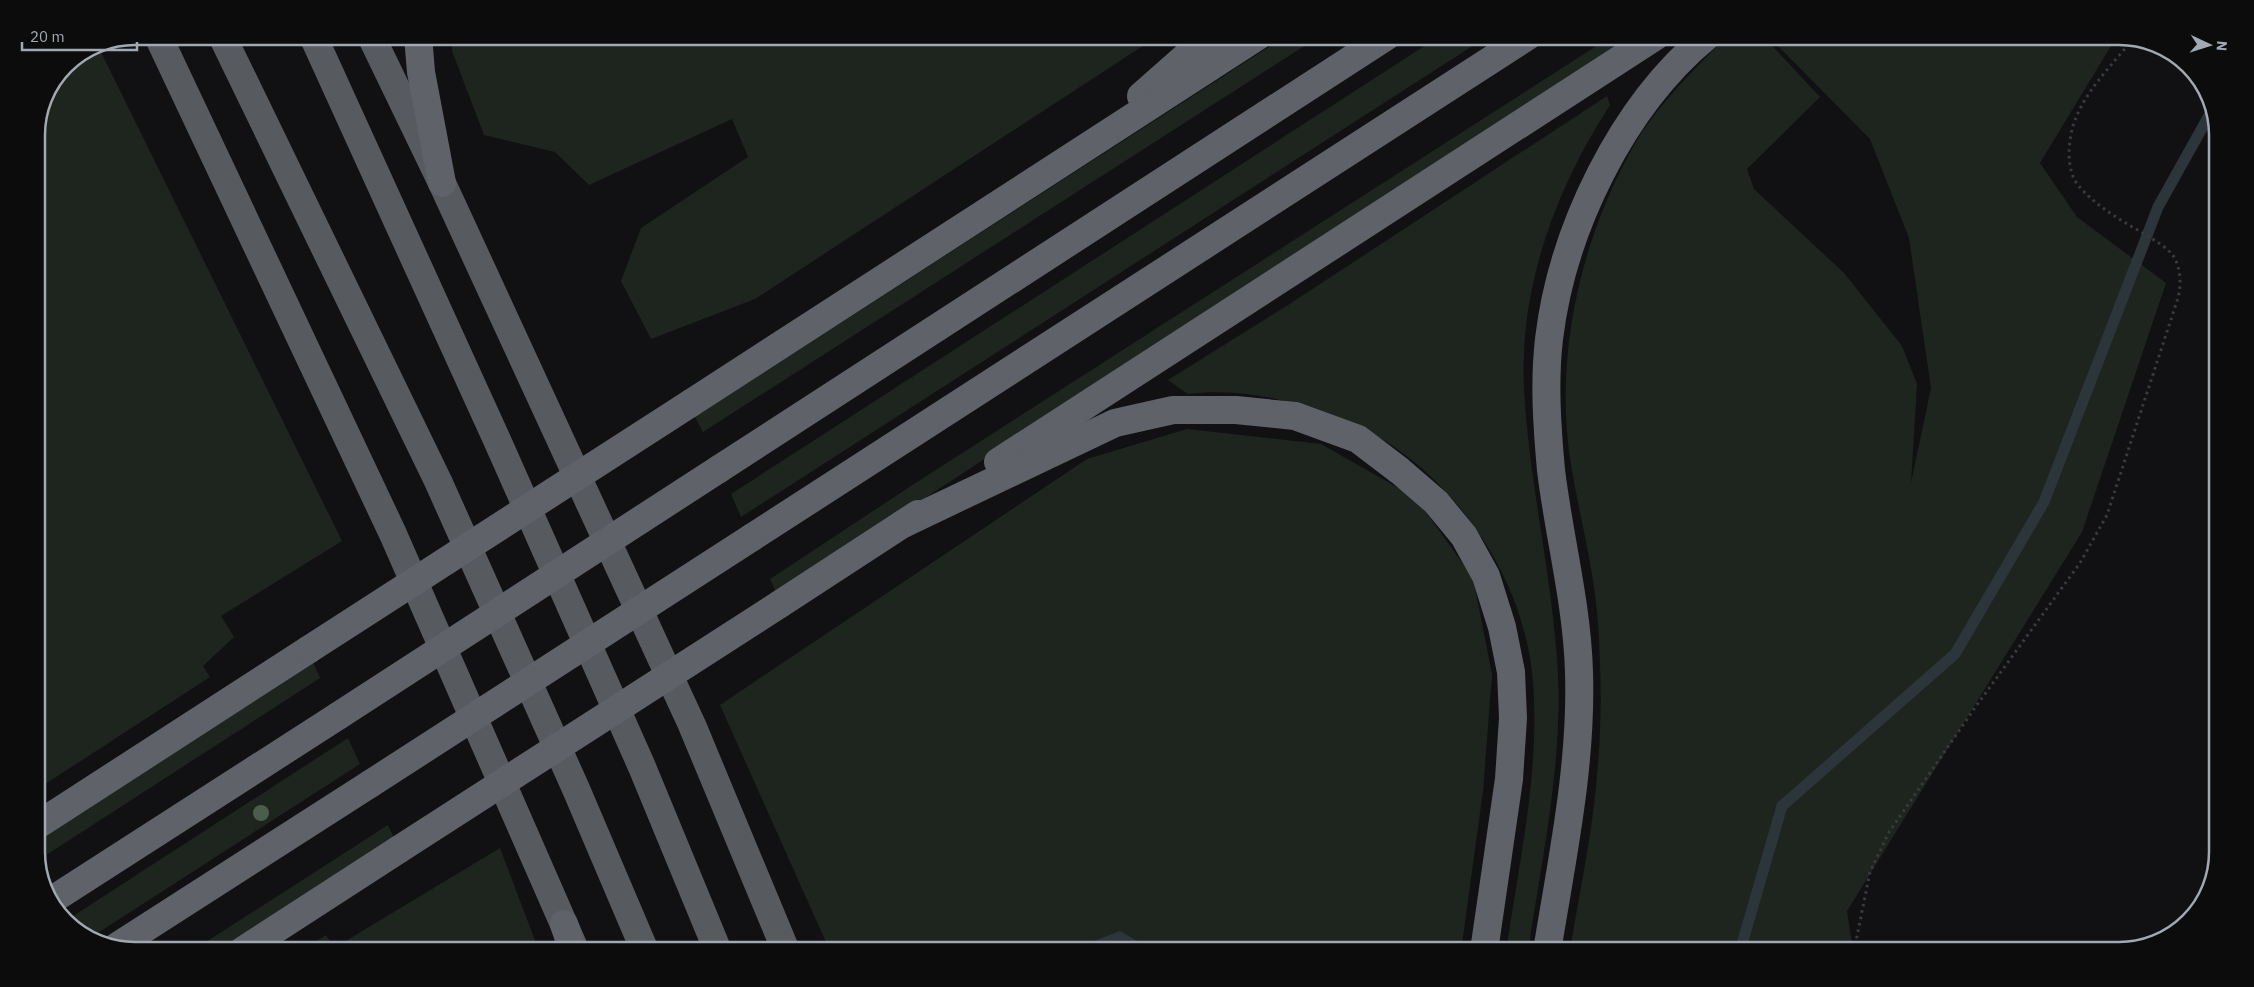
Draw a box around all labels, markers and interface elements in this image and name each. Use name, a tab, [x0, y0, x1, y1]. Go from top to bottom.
scale bar	[22, 20, 138, 52]
north arrow	[2184, 20, 2234, 70]
text: 20 m	[30, 27, 65, 46]
text: N	[2213, 40, 2231, 52]

